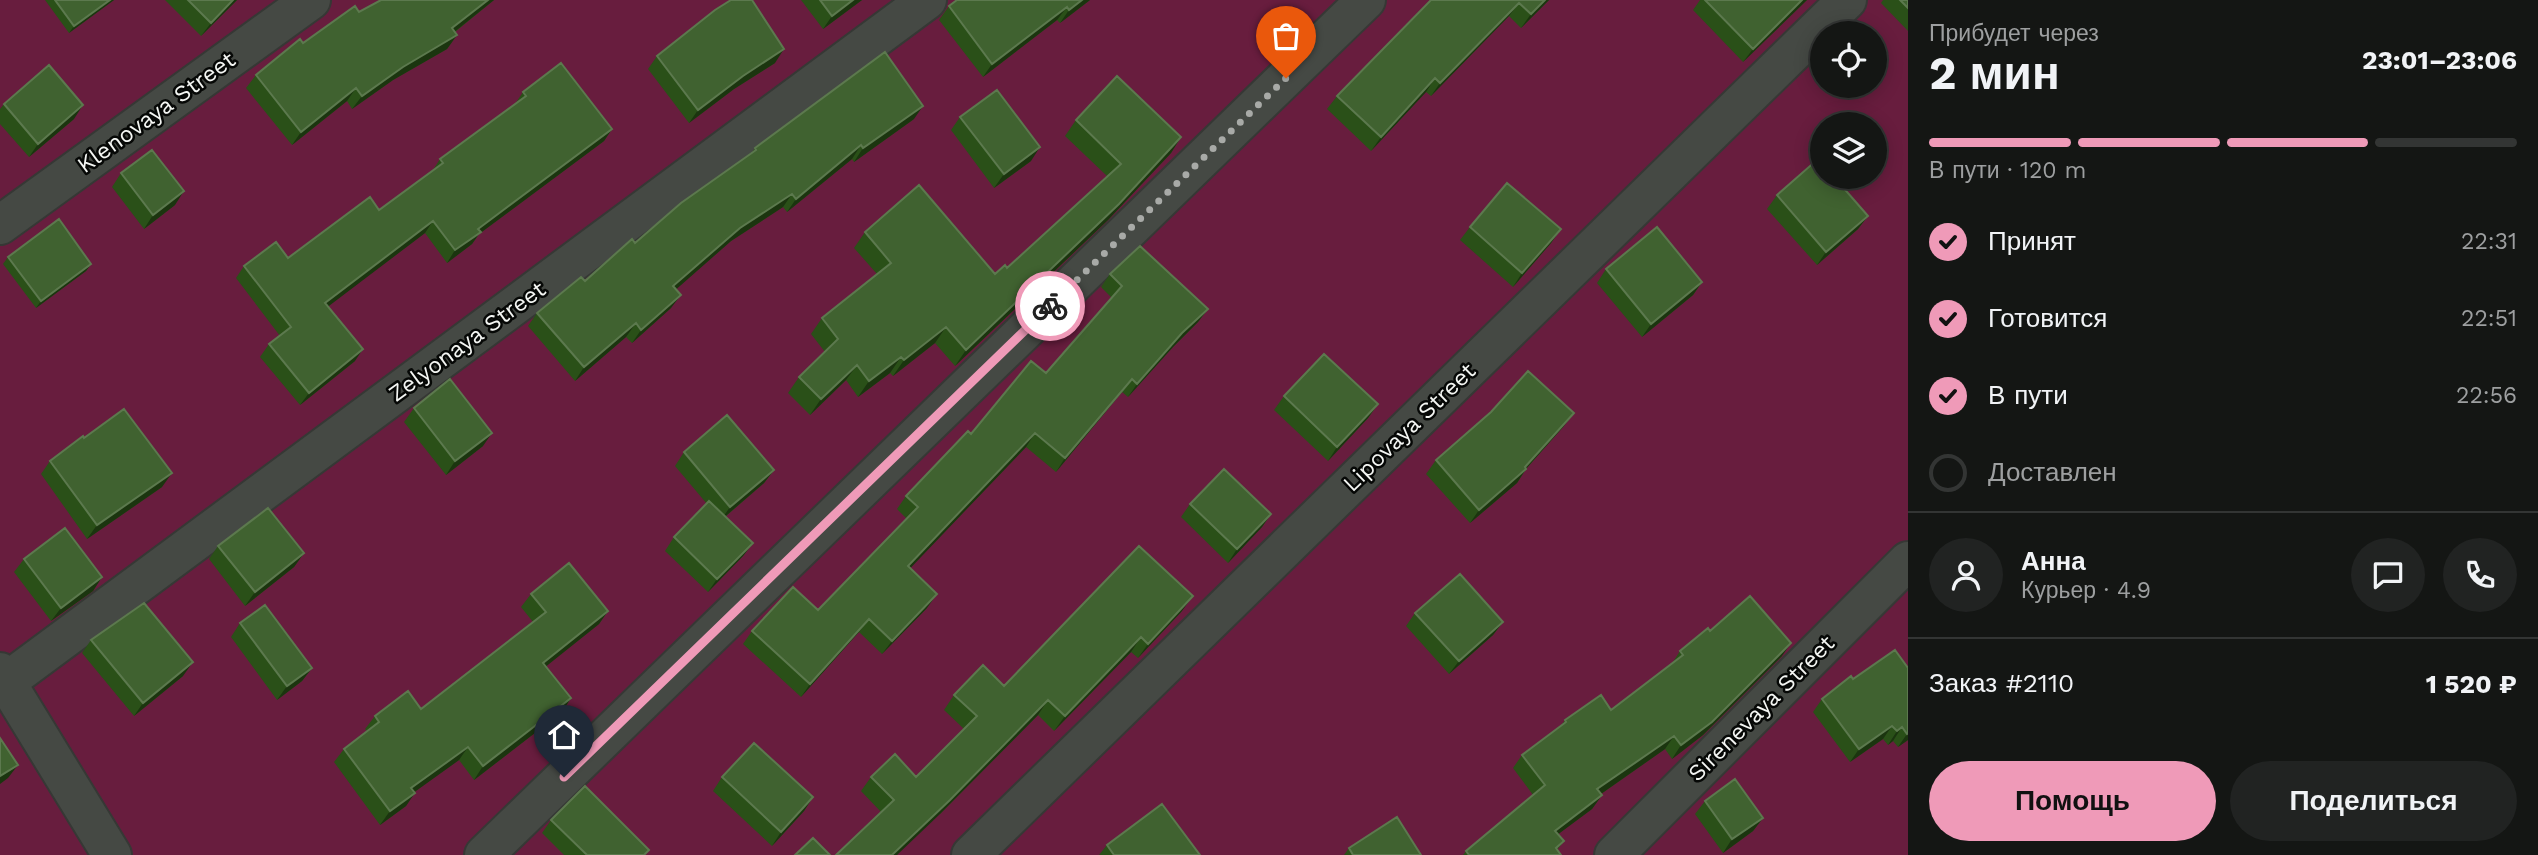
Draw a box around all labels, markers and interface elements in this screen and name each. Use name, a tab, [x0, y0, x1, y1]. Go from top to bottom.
pin	[1256, 6, 1316, 78]
icon: bag	[1267, 17, 1305, 55]
text: Прибудет через	[1929, 20, 2099, 47]
map controls	[1810, 21, 1887, 189]
button: locate	[1810, 21, 1887, 98]
text: 23:01–23:06	[2362, 45, 2517, 75]
street label: Klenovaya Street	[72, 46, 241, 179]
text: 2 мин	[1929, 46, 2060, 100]
button: layers	[1810, 112, 1887, 189]
text: В пути · 120 m	[1929, 157, 2086, 184]
icon: check	[1929, 223, 1967, 261]
text: Принят	[1988, 226, 2076, 256]
text: 22:31	[2461, 228, 2517, 255]
courier	[1015, 271, 1085, 341]
street label: Zelyonaya Street	[384, 275, 551, 407]
icon: bike	[1031, 287, 1069, 325]
icon: check	[1929, 300, 1967, 338]
text: Готовится	[1988, 303, 2107, 333]
text: 22:51	[2461, 305, 2517, 332]
street label: Lipovaya Street	[1338, 357, 1481, 497]
icon: check	[1929, 377, 1967, 415]
text: В пути	[1988, 380, 2068, 410]
text: 22:56	[2456, 382, 2517, 409]
text: Доставлен	[1988, 457, 2117, 487]
button: person	[1929, 538, 2003, 612]
button: chat	[2351, 538, 2425, 612]
button: phone	[2443, 538, 2517, 612]
text: Анна	[2021, 546, 2086, 576]
text: Курьер · 4.9	[2021, 577, 2151, 604]
street label: Sirenevaya Street	[1683, 629, 1840, 787]
text: Заказ #2110	[1929, 668, 2074, 698]
text: 1 520 ₽	[2426, 669, 2517, 699]
pin	[534, 705, 594, 777]
icon: home	[545, 716, 583, 754]
button: Помощь	[1929, 761, 2216, 841]
button: Поделиться	[2230, 761, 2517, 841]

